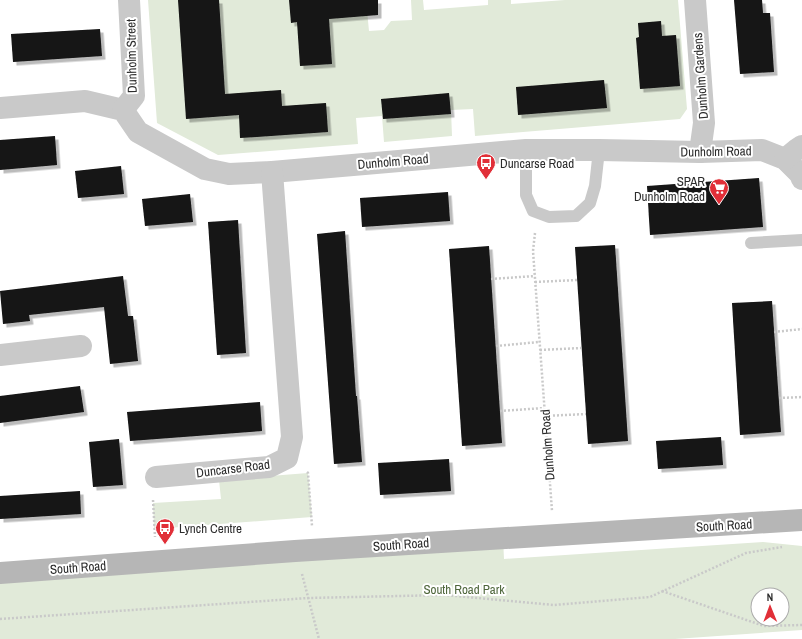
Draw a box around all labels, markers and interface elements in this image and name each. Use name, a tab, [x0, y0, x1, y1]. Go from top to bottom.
street label: Dunholm Street	[122, 19, 141, 93]
street label: Dunholm Gardens	[689, 32, 712, 120]
street label: Dunholm Road	[680, 142, 752, 161]
street label: Dunholm Road	[357, 150, 429, 173]
bus stop icon: Duncarse Road	[475, 152, 497, 180]
place label: Duncarse Road	[500, 155, 574, 172]
place label: SPAR Dunholm Road	[634, 173, 705, 205]
supermarket icon: SPAR Dunholm Road	[708, 177, 730, 205]
street label: Dunholm Road	[537, 409, 558, 481]
street label: Duncarse Road	[195, 456, 271, 481]
street label: South Road	[695, 516, 753, 535]
bus stop icon: Lynch Centre	[154, 517, 176, 545]
place label: Lynch Centre	[179, 520, 242, 537]
street label: South Road	[372, 534, 430, 555]
street label: South Road	[49, 557, 107, 578]
park label: South Road Park	[423, 581, 505, 598]
north arrow	[750, 587, 790, 627]
text: N	[766, 590, 773, 604]

